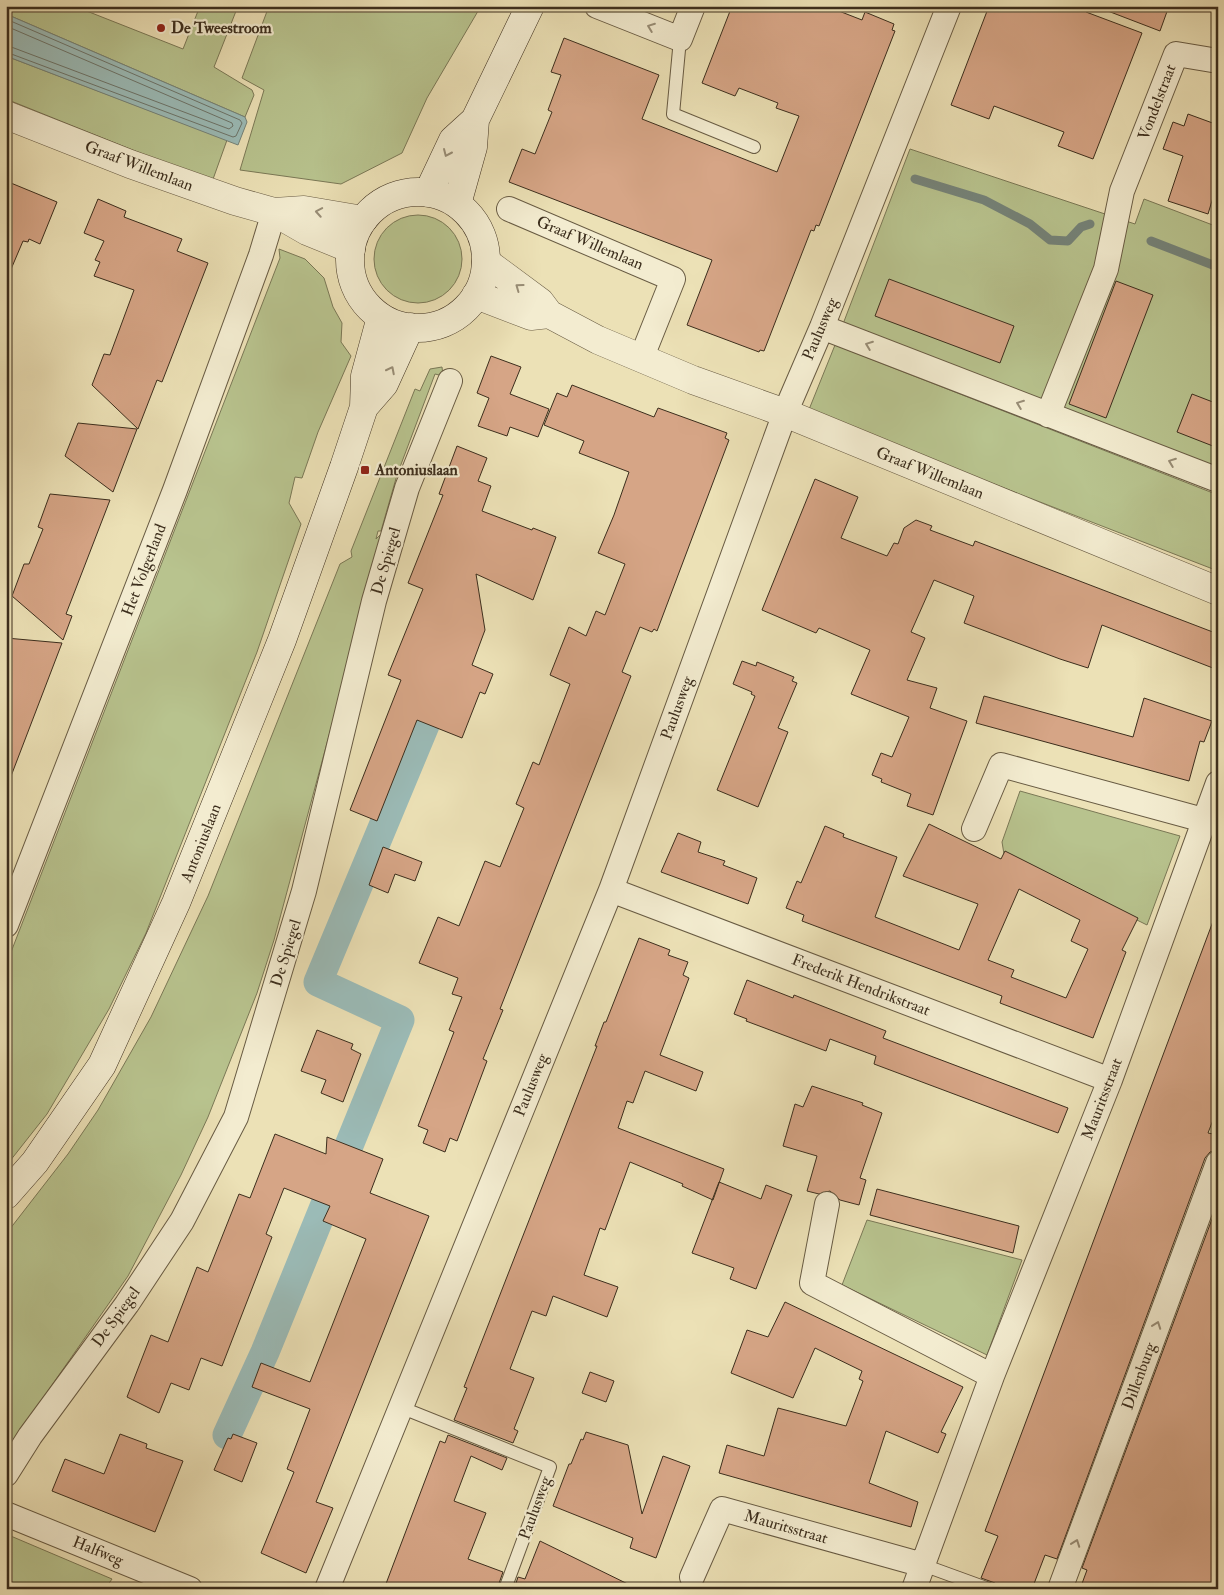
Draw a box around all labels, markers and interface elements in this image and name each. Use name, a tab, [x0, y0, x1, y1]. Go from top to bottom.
place label: De Tweestroom	[171, 18, 272, 38]
marker: De Tweestroom	[155, 22, 167, 34]
one-way arrow	[647, 23, 656, 34]
street label: Vondelstraat	[1133, 61, 1181, 143]
street label: Graaf Willemlaan	[82, 136, 196, 196]
one-way arrow	[442, 148, 453, 157]
one-way arrow	[314, 208, 323, 218]
street label: Graaf Willemlaan	[533, 211, 647, 275]
one-way arrow	[515, 284, 525, 293]
street label: Paulusweg	[798, 294, 843, 363]
one-way arrow	[865, 341, 874, 351]
one-way arrow	[385, 366, 395, 375]
one-way arrow	[1017, 400, 1025, 410]
street label: Graaf Willemlaan	[873, 442, 987, 504]
one-way arrow	[1168, 458, 1177, 468]
place label: Antoniuslaan	[374, 460, 459, 480]
marker: Antoniuslaan	[359, 464, 371, 476]
street label: Het Volgerland	[117, 521, 171, 619]
street label: De Spiegel	[367, 525, 406, 597]
street label: Paulusweg	[656, 673, 698, 742]
street label: Antoniuslaan	[176, 801, 226, 886]
street label: De Spiegel	[266, 917, 307, 989]
street label: Frederik Hendrikstraat	[789, 949, 933, 1021]
street label: Paulusweg	[509, 1050, 553, 1119]
street label: Mauritsstraat	[1077, 1055, 1127, 1143]
street label: De Spiegel	[87, 1283, 145, 1352]
one-way arrow	[1151, 1321, 1161, 1330]
street label: Dillenburg	[1118, 1339, 1161, 1412]
street label: Paulusweg	[514, 1473, 556, 1542]
street label: Mauritsstraat	[742, 1506, 830, 1548]
street label: Halfweg	[70, 1532, 127, 1571]
one-way arrow	[1070, 1539, 1081, 1548]

